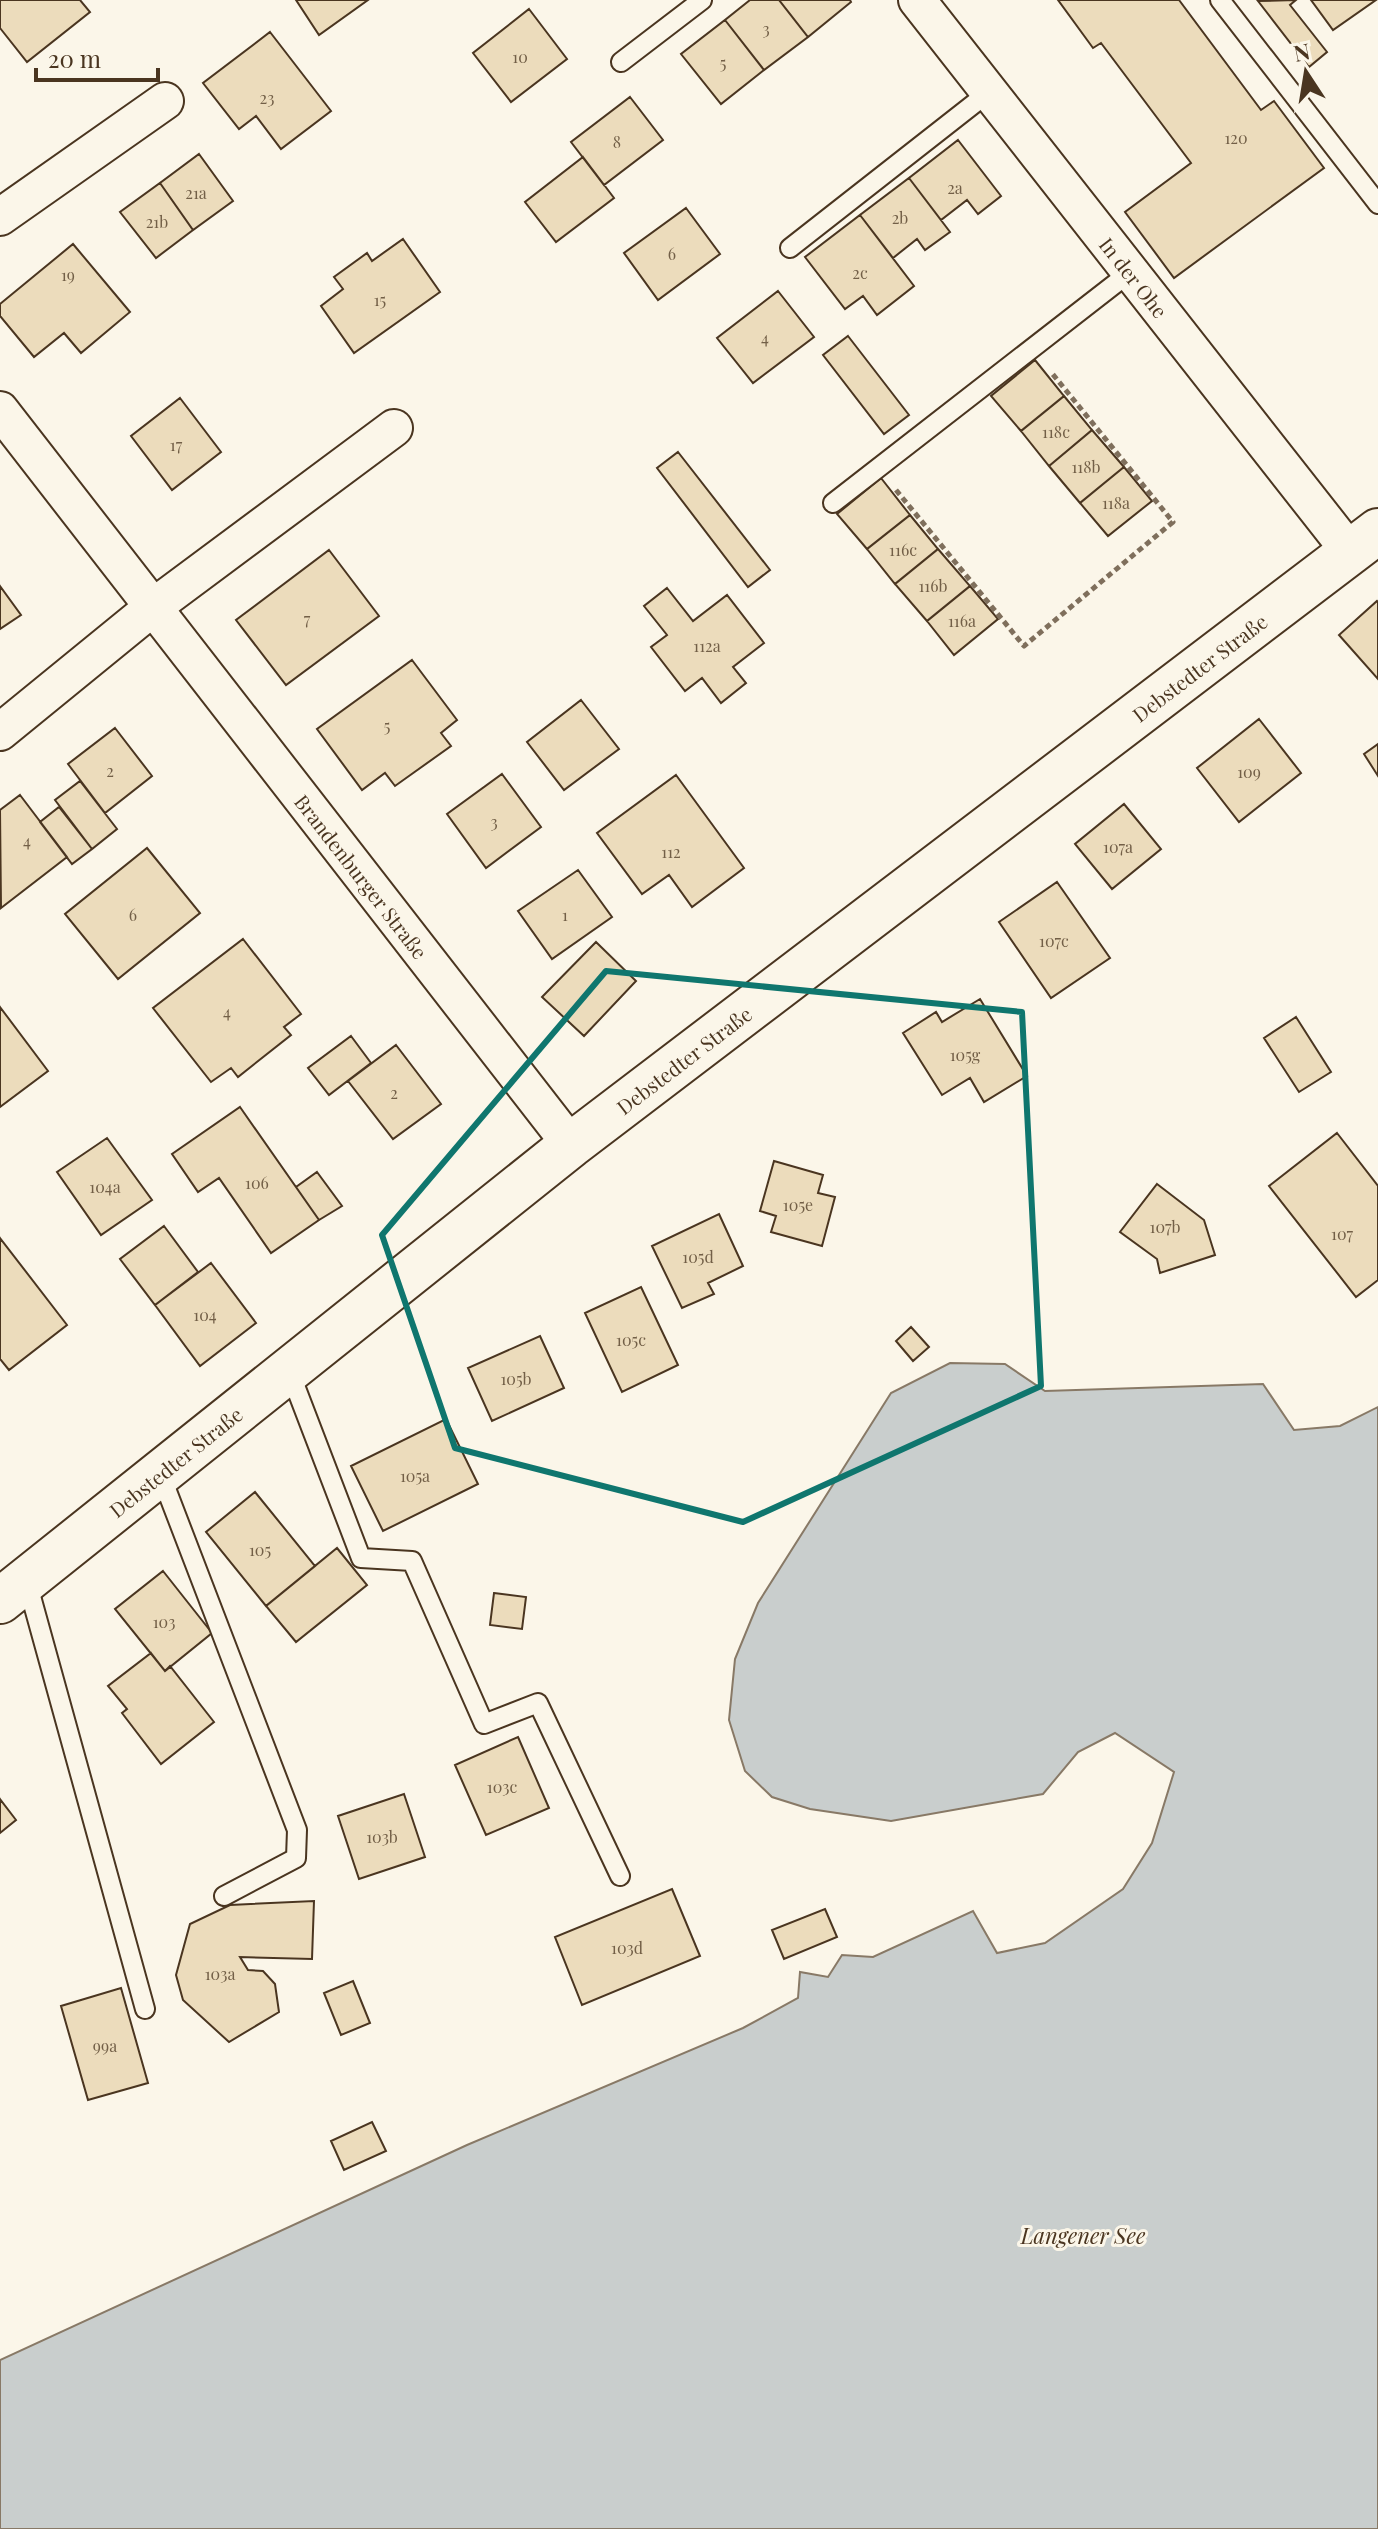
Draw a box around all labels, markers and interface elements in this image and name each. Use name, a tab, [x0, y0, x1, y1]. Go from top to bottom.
house number: 3	[762, 18, 770, 39]
scale bar	[36, 32, 158, 82]
north arrow	[1266, 32, 1346, 112]
text: N	[1291, 35, 1313, 68]
text: 20 m	[48, 42, 101, 74]
house number: 10	[512, 46, 528, 67]
house number: 5	[720, 52, 726, 73]
house number: 23	[260, 87, 274, 108]
house number: 120	[1224, 127, 1248, 148]
house number: 8	[613, 131, 621, 152]
house number: 2a	[947, 177, 963, 198]
house number: 21a	[185, 182, 207, 203]
house number: 2b	[892, 207, 908, 228]
house number: 21b	[146, 211, 168, 232]
street label: In der Ohe	[1094, 231, 1174, 323]
house number: 6	[668, 243, 676, 264]
house number: 2c	[852, 262, 868, 283]
house number: 19	[61, 264, 75, 285]
house number: 15	[374, 289, 386, 310]
house number: 4	[761, 327, 769, 348]
house number: 118c	[1042, 421, 1070, 442]
house number: 17	[170, 434, 183, 455]
house number: 118b	[1071, 456, 1101, 477]
house number: 118a	[1102, 492, 1130, 513]
house number: 116c	[889, 539, 917, 560]
house number: 116b	[918, 575, 948, 596]
street label: Debstedter Straße	[1126, 607, 1272, 727]
house number: 7	[304, 608, 311, 629]
house number: 116a	[948, 610, 976, 631]
house number: 112a	[693, 635, 721, 656]
house number: 5	[384, 715, 390, 736]
house number: 2	[106, 760, 114, 781]
house number: 109	[1237, 761, 1261, 782]
street label: Brandenburger Straße	[290, 788, 434, 964]
house number: 3	[490, 811, 498, 832]
house number: 4	[23, 830, 31, 851]
house number: 107a	[1103, 836, 1133, 857]
house number: 112	[661, 841, 681, 862]
house number: 6	[129, 904, 137, 925]
house number: 1	[562, 904, 568, 925]
house number: 107c	[1039, 930, 1069, 951]
street label: Debstedter Straße	[610, 999, 756, 1120]
house number: 4	[223, 1001, 231, 1022]
house number: 105g	[950, 1044, 981, 1065]
house number: 2	[390, 1082, 398, 1103]
house number: 106	[245, 1172, 269, 1193]
house number: 104a	[89, 1176, 121, 1197]
house number: 105e	[783, 1194, 813, 1215]
house number: 107b	[1149, 1216, 1181, 1237]
house number: 107	[1331, 1223, 1354, 1244]
house number: 105d	[682, 1246, 714, 1267]
house number: 104	[193, 1304, 217, 1325]
house number: 105c	[616, 1329, 646, 1350]
house number: 105b	[500, 1368, 532, 1389]
street label: Debstedter Straße	[103, 1400, 247, 1523]
house number: 105a	[400, 1465, 430, 1486]
house number: 105	[249, 1539, 271, 1560]
house number: 103	[153, 1611, 175, 1632]
house number: 103c	[487, 1776, 517, 1797]
house number: 103b	[366, 1826, 398, 1847]
house number: 103d	[611, 1937, 643, 1958]
house number: 103a	[205, 1963, 235, 1984]
house number: 99a	[93, 2035, 117, 2056]
water label: Langener See	[1020, 2220, 1146, 2250]

